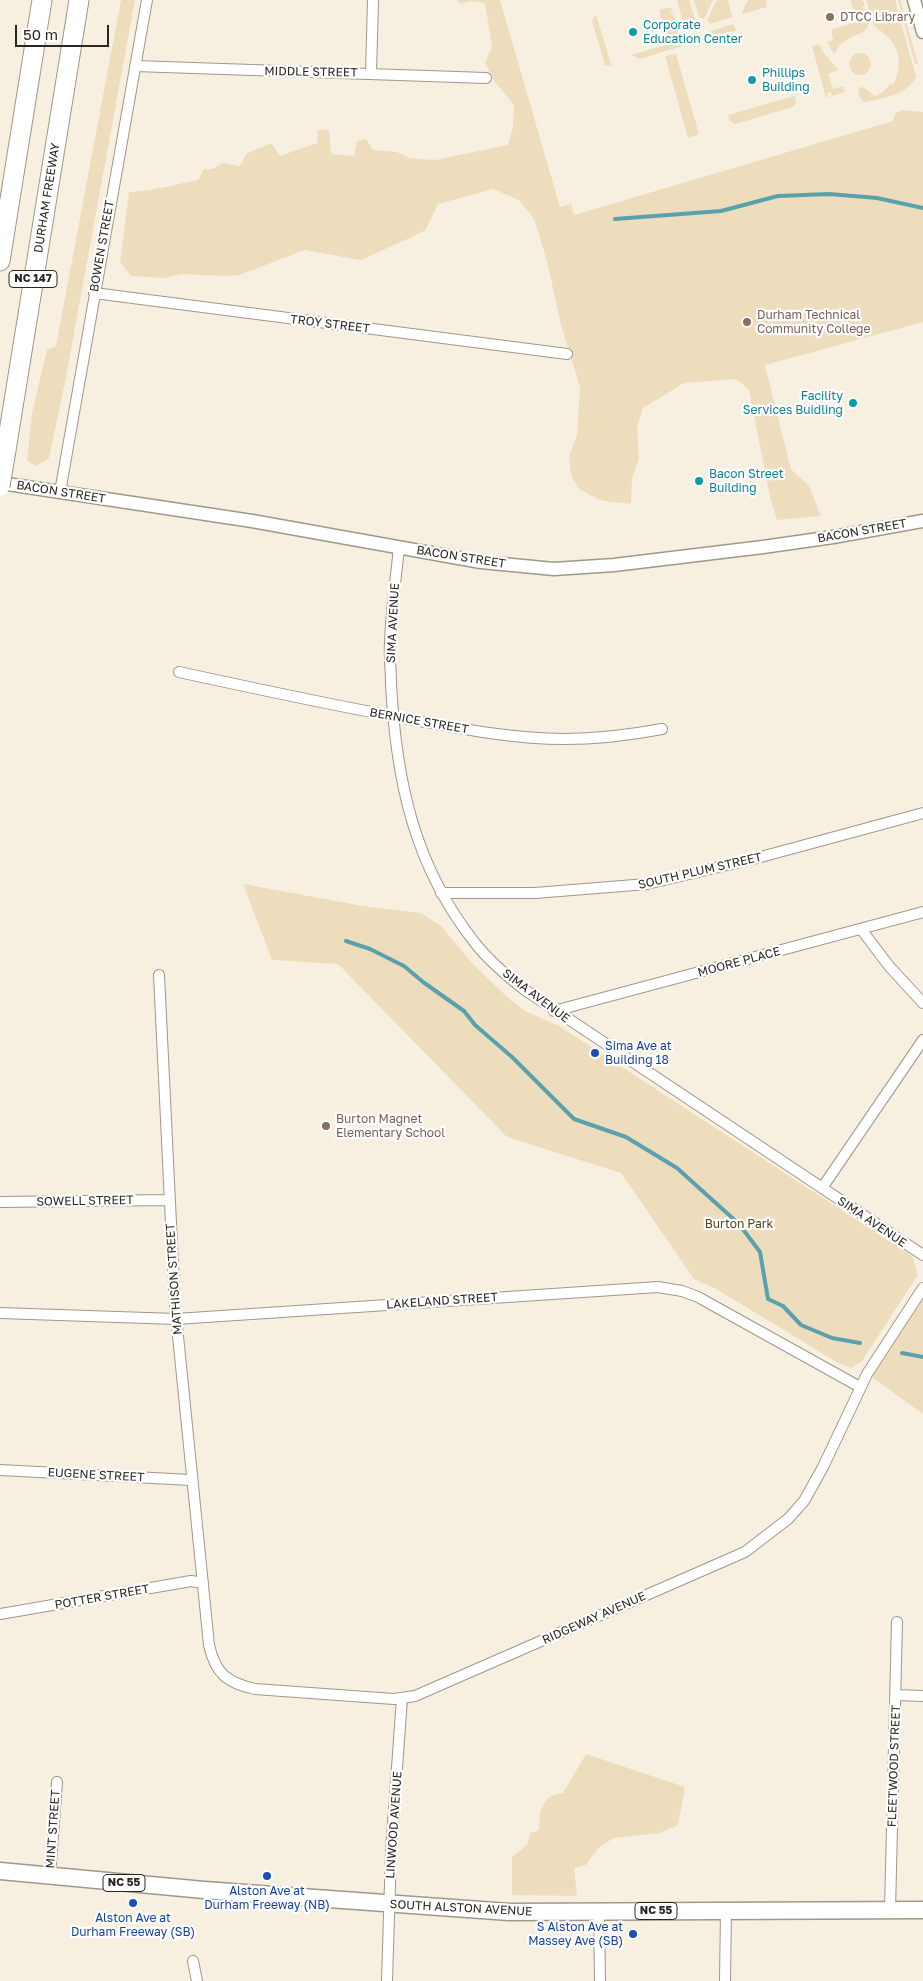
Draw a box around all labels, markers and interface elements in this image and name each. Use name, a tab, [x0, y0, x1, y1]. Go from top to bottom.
place label: DTCC Library	[840, 10, 915, 24]
marker: DTCC Library	[824, 11, 836, 23]
scale bar	[18, 15, 111, 47]
place label: Corporate Education Center	[643, 18, 742, 46]
text: 50 m	[23, 25, 58, 43]
marker: Corporate Education Center	[627, 26, 639, 38]
street label: MIDDLE STREET	[264, 64, 358, 80]
place label: Phillips Building	[762, 66, 810, 94]
marker: Phillips Building	[746, 74, 758, 86]
street label: DURHAM FREEWAY	[31, 142, 63, 254]
street label: BOWEN STREET	[87, 199, 117, 293]
road number: NC 147	[9, 270, 57, 288]
place label: Durham Technical Community College	[757, 308, 870, 336]
street label: TROY STREET	[289, 312, 371, 336]
marker: Durham Technical Community College	[741, 316, 753, 328]
place label: Facility Services Buidling	[743, 389, 843, 417]
marker: Facility Services Buidling	[847, 397, 859, 409]
place label: Bacon Street Building	[709, 467, 783, 495]
marker: Bacon Street Building	[693, 475, 705, 487]
street label: BACON STREET	[15, 478, 107, 506]
street label: BACON STREET	[816, 516, 908, 546]
street label: BACON STREET	[415, 543, 507, 571]
street label: SIMA AVENUE	[384, 583, 402, 663]
street label: BERNICE STREET	[368, 705, 470, 737]
street label: SOUTH PLUM STREET	[637, 850, 763, 892]
street label: MOORE PLACE	[696, 944, 782, 980]
street label: SIMA AVENUE	[500, 966, 572, 1026]
place label: Sima Ave at Building 18	[605, 1039, 672, 1067]
marker: Sima Ave at Building 18	[589, 1047, 601, 1059]
place label: Burton Magnet Elementary School	[336, 1112, 445, 1140]
marker: Burton Magnet Elementary School	[320, 1120, 332, 1132]
street label: SOWELL STREET	[36, 1193, 134, 1209]
street label: SIMA AVENUE	[835, 1194, 909, 1250]
park label: Burton Park	[705, 1217, 773, 1231]
street label: MATHISON STREET	[163, 1223, 185, 1335]
street label: LAKELAND STREET	[386, 1290, 498, 1312]
street label: EUGENE STREET	[47, 1465, 145, 1485]
street label: POTTER STREET	[54, 1582, 150, 1612]
street label: RIDGEWAY AVENUE	[540, 1589, 648, 1647]
street label: FLEETWOOD STREET	[885, 1705, 903, 1827]
street label: LINWOOD AVENUE	[383, 1771, 405, 1879]
street label: MINT STREET	[43, 1789, 63, 1869]
marker: Alston Ave at Durham Freeway (NB)	[261, 1870, 273, 1882]
road number: NC 55	[103, 1875, 145, 1892]
place label: Alston Ave at Durham Freeway (NB)	[204, 1884, 330, 1912]
marker: Alston Ave at Durham Freeway (SB)	[127, 1897, 139, 1909]
street label: SOUTH ALSTON AVENUE	[389, 1897, 533, 1919]
road number: NC 55	[635, 1902, 677, 1920]
place label: Alston Ave at Durham Freeway (SB)	[71, 1911, 195, 1939]
place label: S Alston Ave at Massey Ave (SB)	[528, 1920, 623, 1948]
marker: S Alston Ave at Massey Ave (SB)	[627, 1928, 639, 1940]

